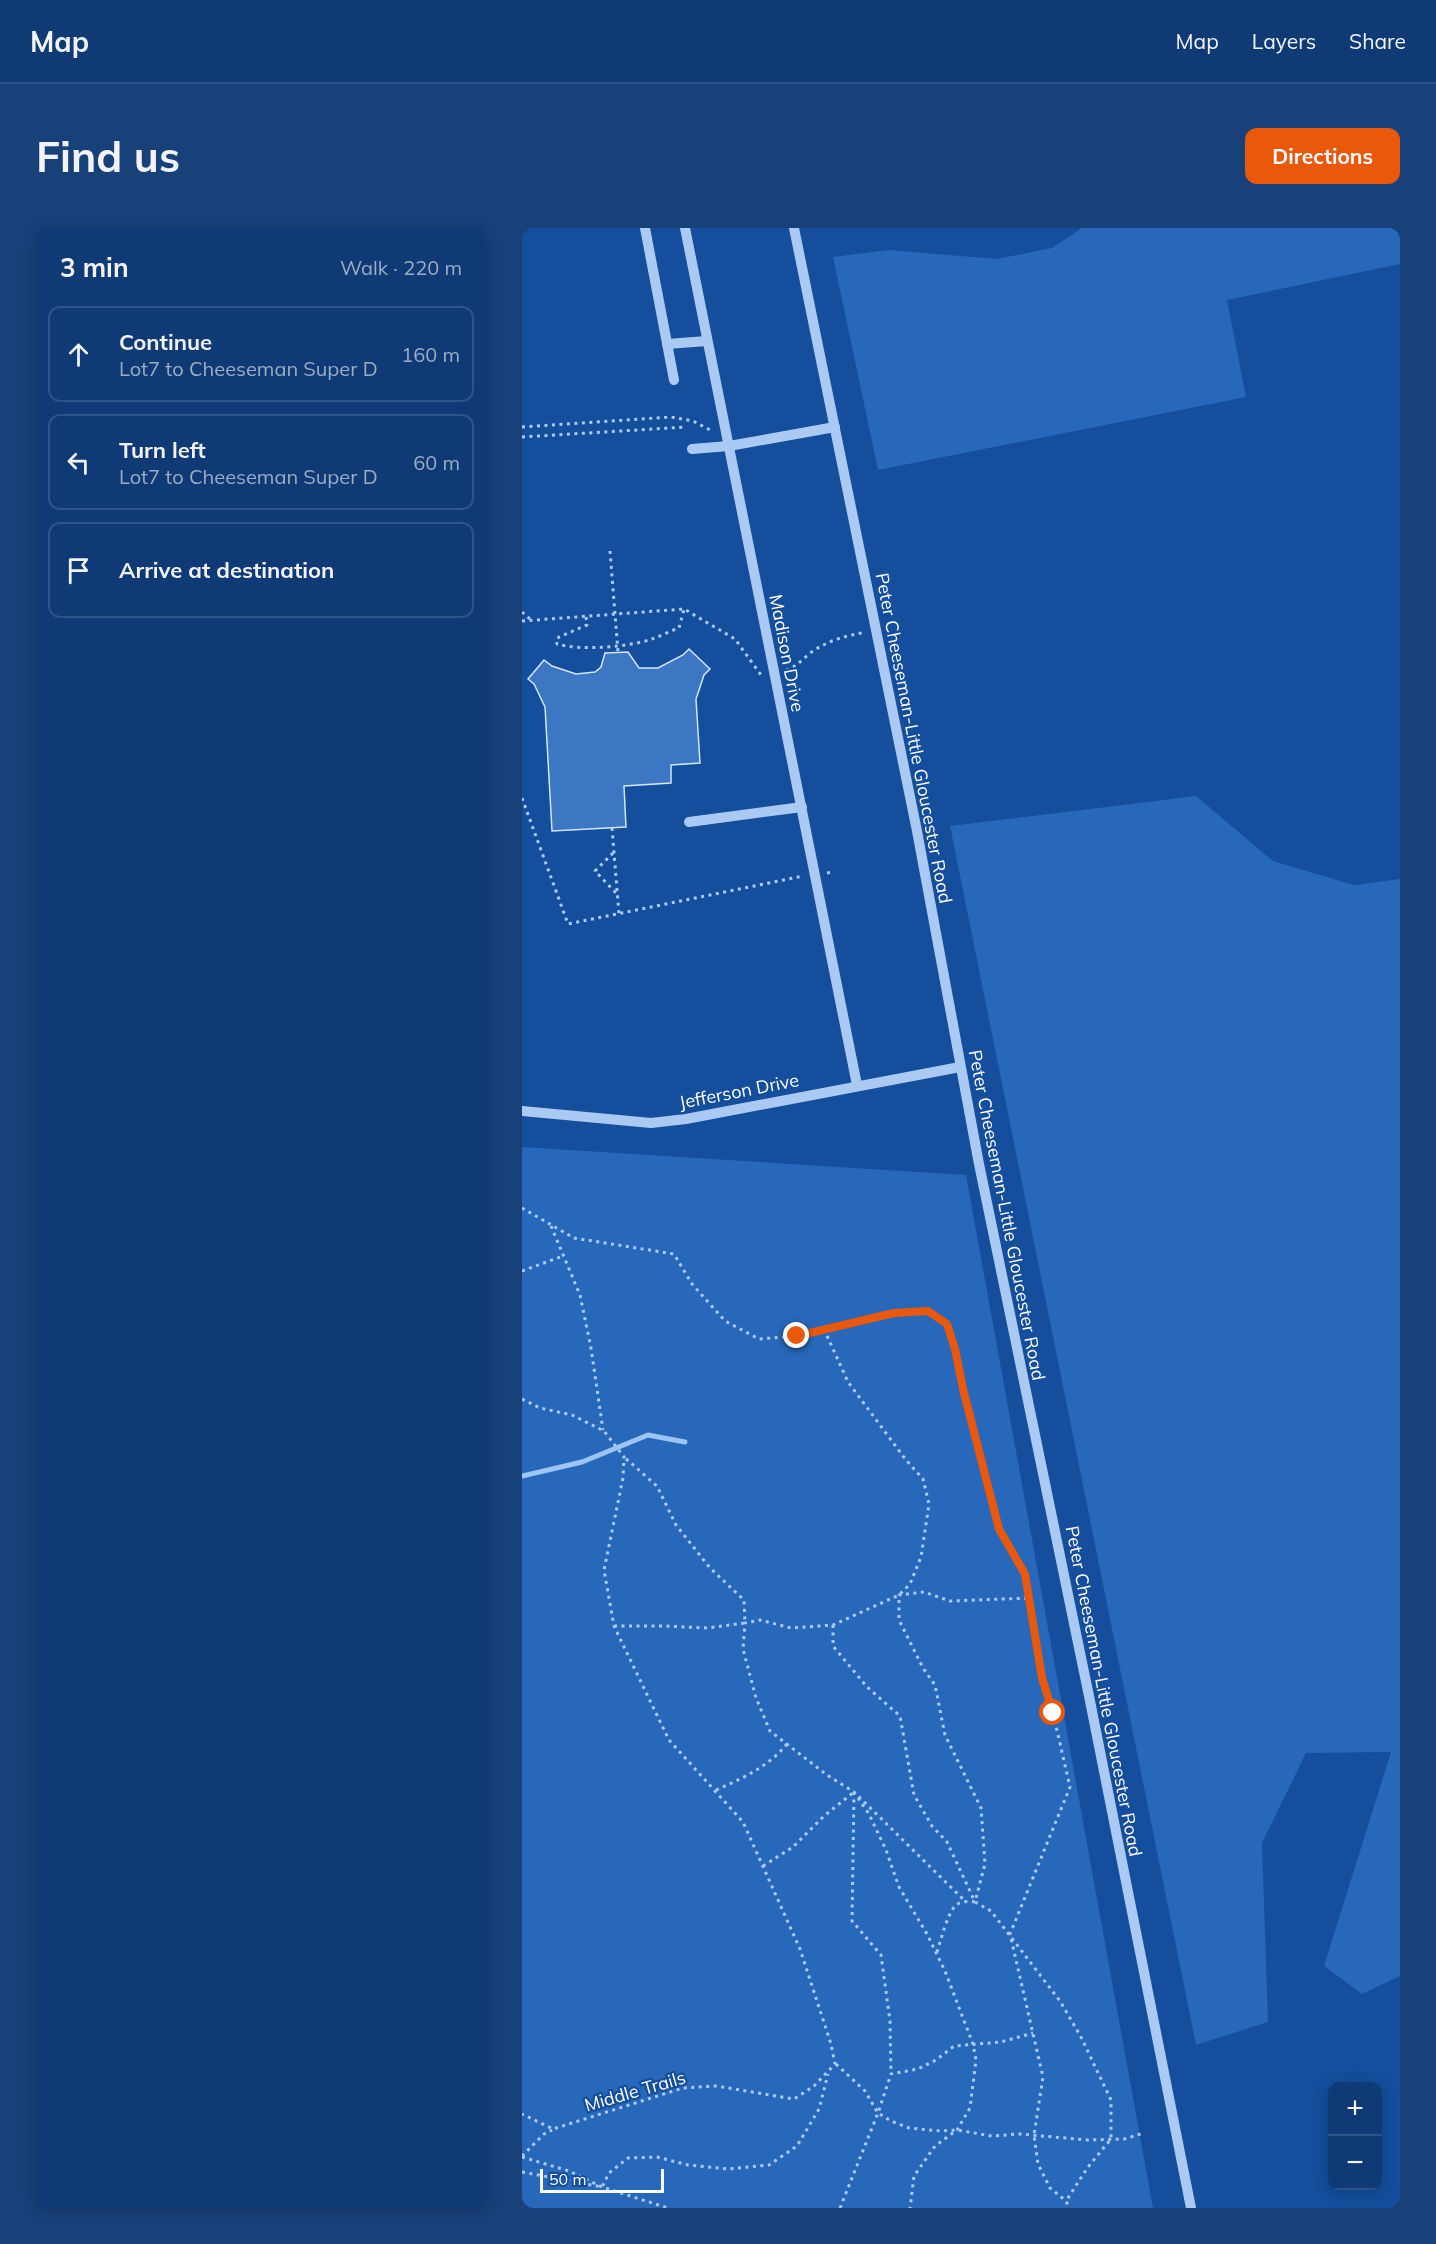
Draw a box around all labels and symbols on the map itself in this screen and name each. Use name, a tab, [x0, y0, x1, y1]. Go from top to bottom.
street label: Peter Cheeseman-Little Gloucester Road	[871, 571, 957, 905]
street label: Madison Drive	[764, 592, 810, 714]
street label: Peter Cheeseman-Little Gloucester Road	[964, 1048, 1050, 1382]
street label: Jefferson Drive	[677, 1068, 801, 1114]
route end	[783, 1322, 809, 1348]
street label: Peter Cheeseman-Little Gloucester Road	[1061, 1524, 1147, 1858]
route start	[1039, 1699, 1065, 1725]
street label: Middle Trails	[582, 2066, 688, 2116]
scale bar	[540, 2166, 664, 2194]

